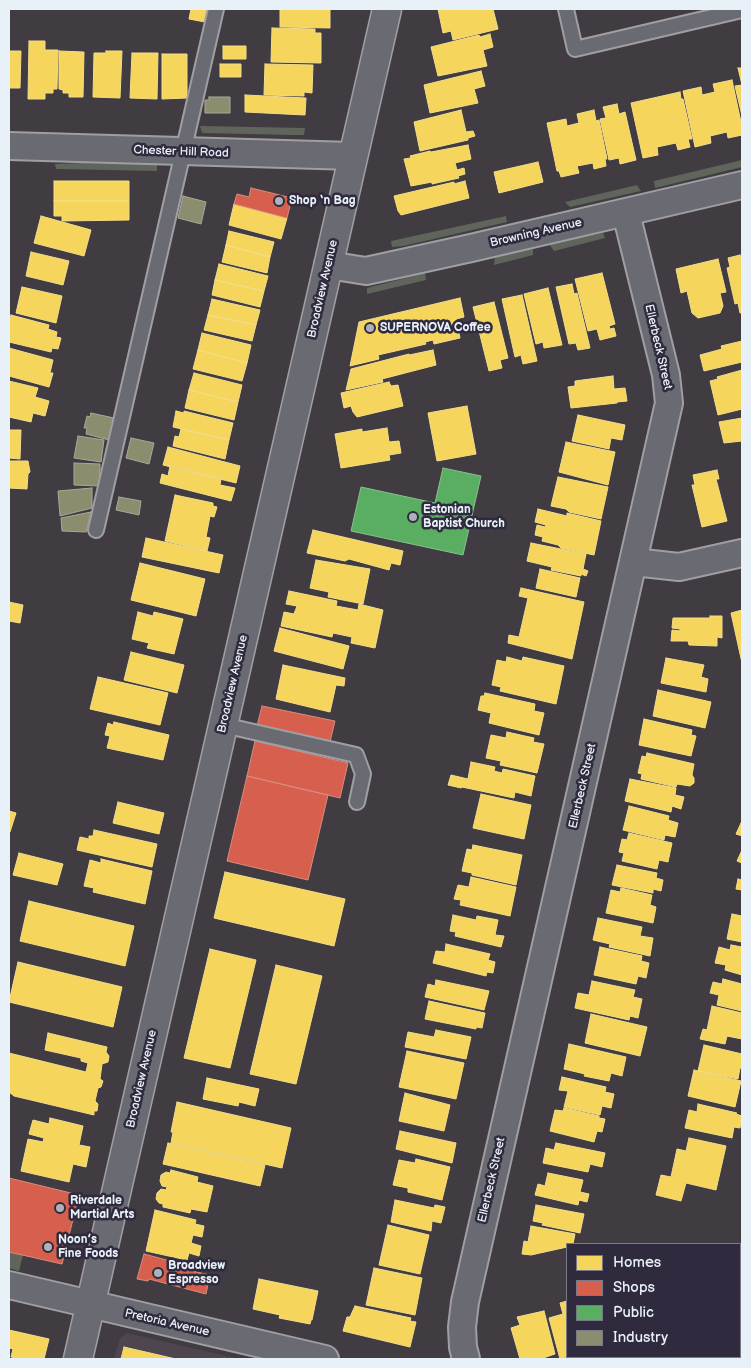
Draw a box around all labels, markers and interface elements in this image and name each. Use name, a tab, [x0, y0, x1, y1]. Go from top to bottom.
street label: Chester Hill Road	[133, 143, 229, 161]
place label: Shop ‘n Bag	[289, 194, 356, 208]
marker: Shop ‘n Bag	[273, 195, 285, 207]
street label: Browning Avenue	[489, 215, 583, 251]
street label: Broadview Avenue	[305, 239, 341, 339]
street label: Ellerbeck Street	[641, 303, 675, 391]
place label: SUPERNOVA Coffee	[380, 321, 491, 335]
marker: SUPERNOVA Coffee	[364, 322, 376, 334]
place label: Estonian Baptist Church	[423, 503, 505, 531]
marker: Estonian Baptist Church	[407, 511, 419, 523]
street label: Broadview Avenue	[215, 634, 251, 734]
street label: Ellerbeck Street	[566, 742, 600, 830]
street label: Broadview Avenue	[124, 1029, 160, 1129]
street label: Ellerbeck Street	[475, 1136, 509, 1224]
place label: Riverdale Martial Arts	[70, 1194, 134, 1222]
marker: Riverdale Martial Arts	[54, 1202, 66, 1214]
place label: Noon’s Fine Foods	[58, 1233, 118, 1261]
marker: Noon’s Fine Foods	[42, 1241, 54, 1253]
legend	[566, 1243, 741, 1358]
text: Homes	[613, 1253, 661, 1272]
place label: Broadview Espresso	[168, 1259, 225, 1287]
marker: Broadview Espresso	[152, 1267, 164, 1279]
text: Shops	[613, 1278, 655, 1297]
text: Public	[613, 1303, 654, 1322]
street label: Pretoria Avenue	[123, 1306, 211, 1340]
text: Industry	[613, 1328, 668, 1347]

